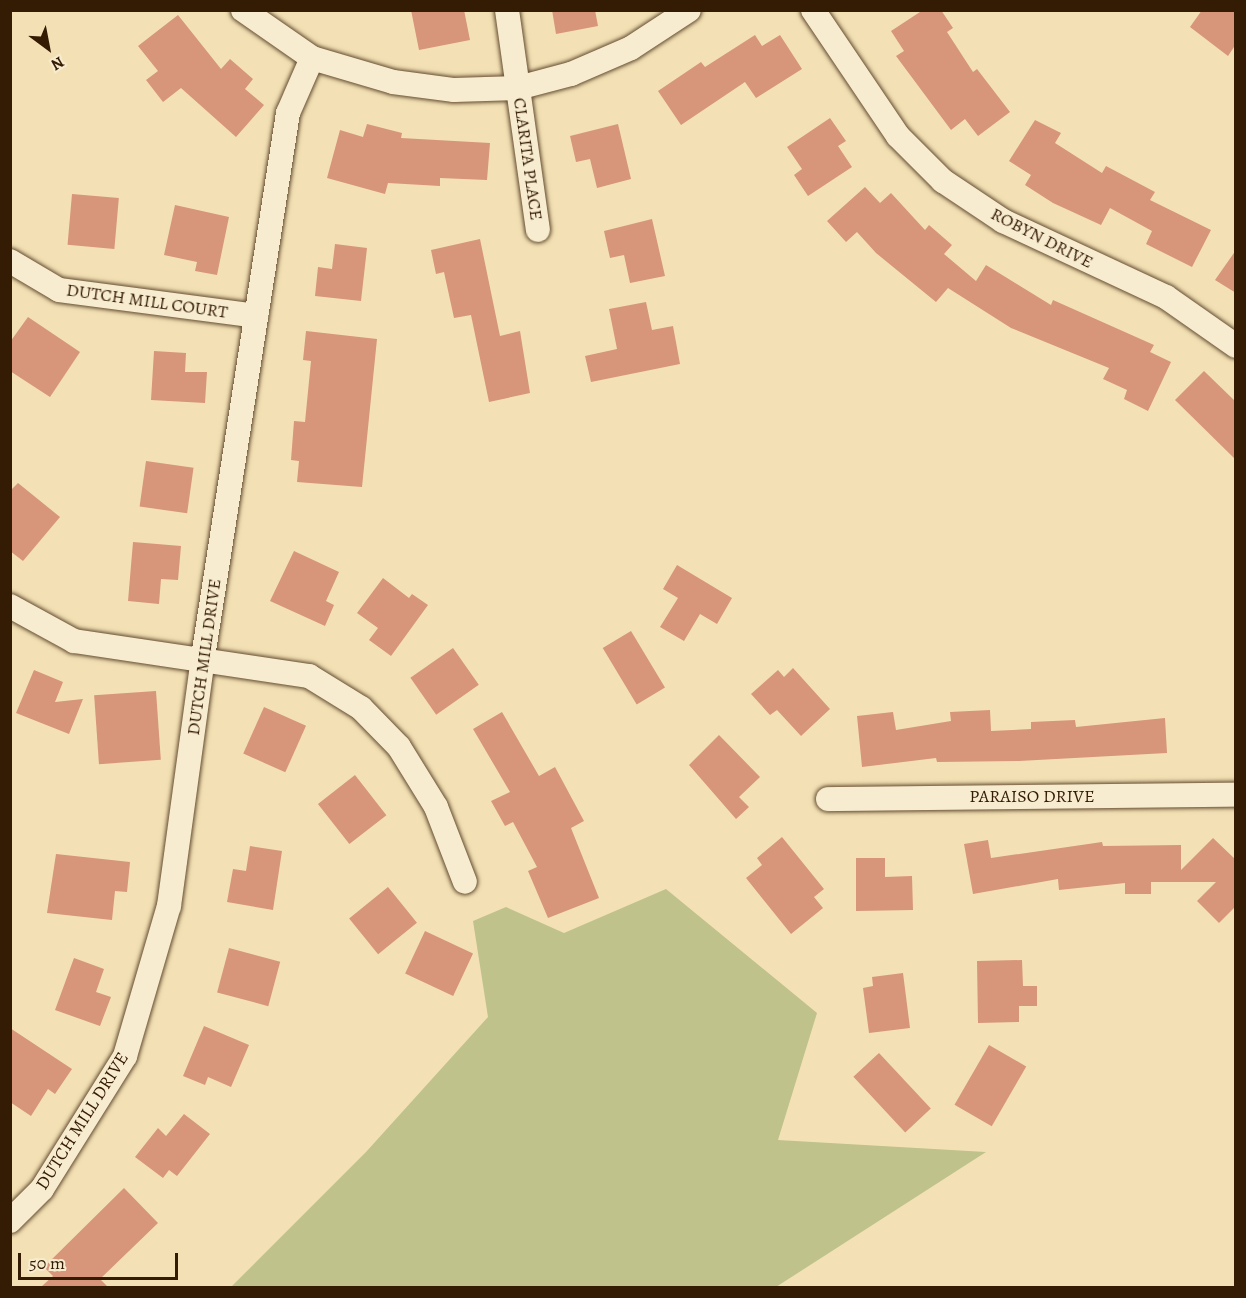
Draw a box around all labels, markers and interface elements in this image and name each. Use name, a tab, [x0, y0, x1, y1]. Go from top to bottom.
north arrow	[18, 18, 78, 78]
text: N	[47, 51, 68, 76]
street label: CLARITA PLACE	[509, 96, 547, 222]
street label: ROBYN DRIVE	[987, 203, 1097, 273]
street label: DUTCH MILL COURT	[65, 279, 229, 323]
street label: DUTCH MILL DRIVE	[182, 577, 226, 737]
street label: PARAISO DRIVE	[969, 785, 1095, 807]
street label: DUTCH MILL DRIVE	[31, 1048, 133, 1194]
scale bar	[21, 1241, 182, 1279]
text: 50 m	[29, 1251, 65, 1275]

